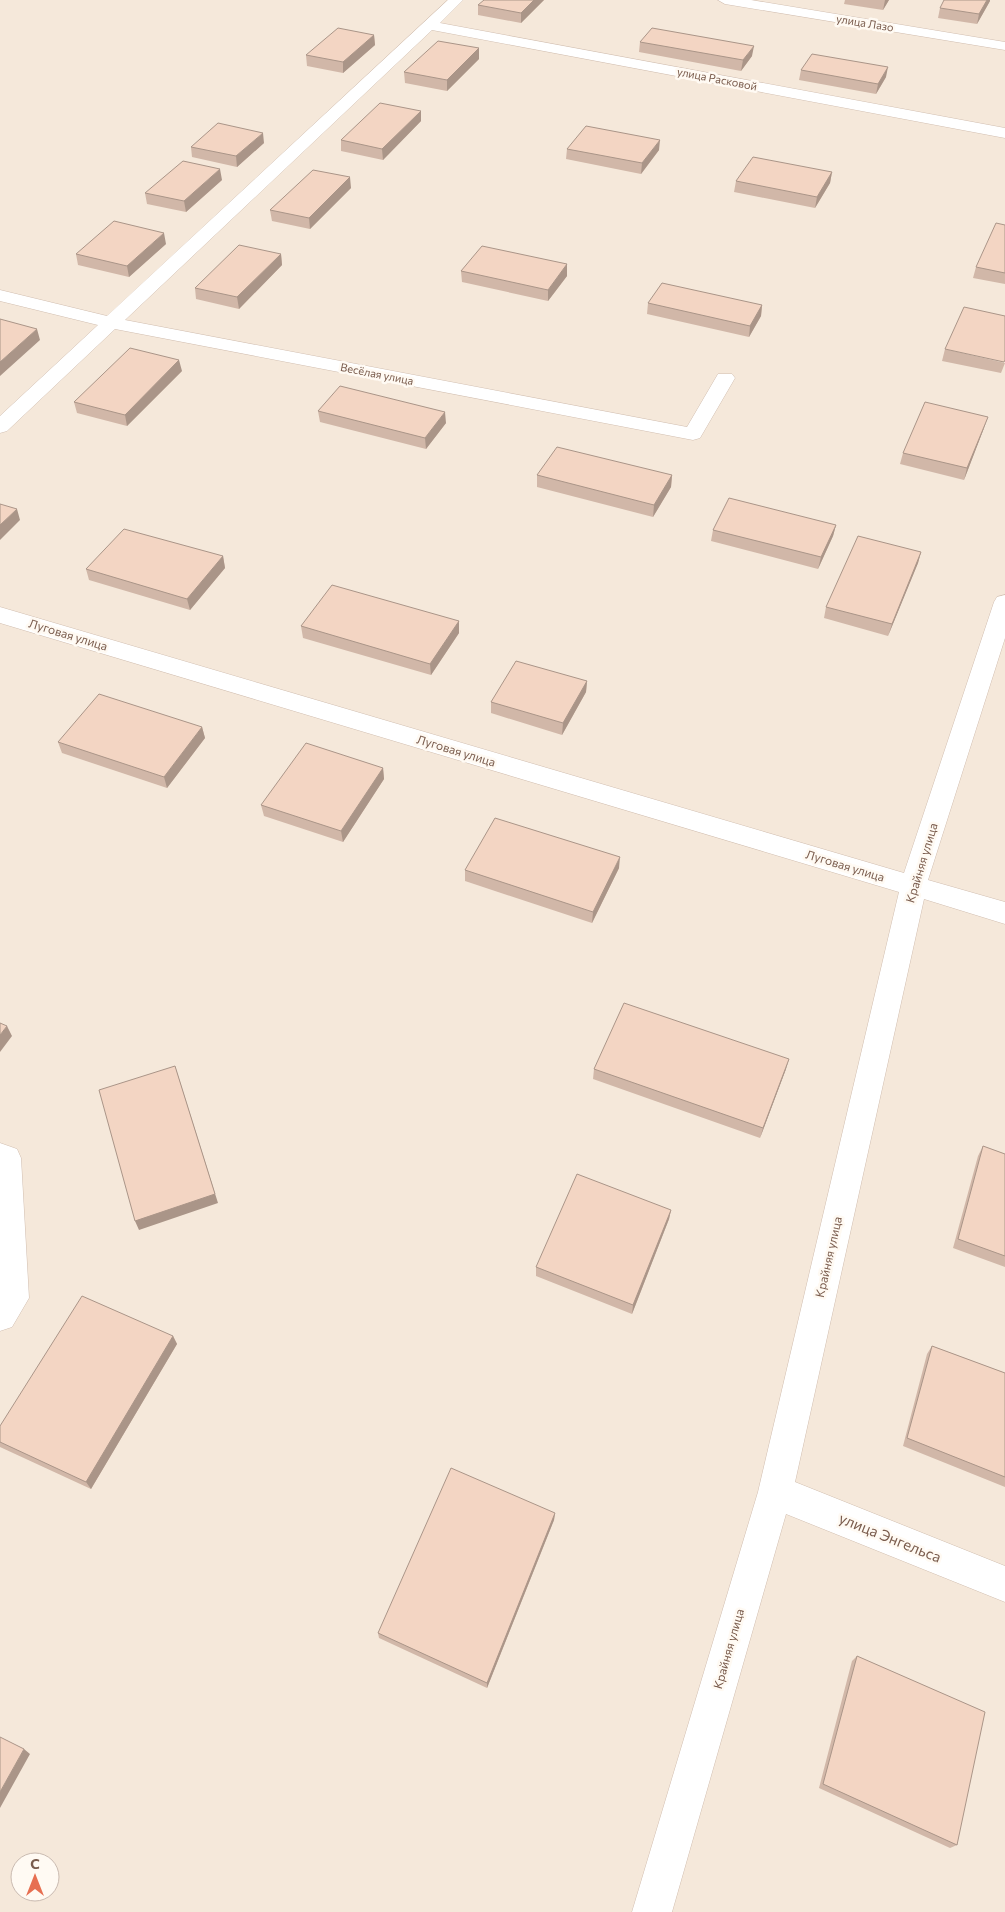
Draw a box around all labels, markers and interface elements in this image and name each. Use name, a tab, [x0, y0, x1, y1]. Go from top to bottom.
street label: улица Лазо	[835, 12, 895, 34]
street label: улица Расковой	[676, 64, 758, 93]
street label: Весёлая улица	[339, 360, 415, 387]
street label: Луговая улица	[27, 615, 109, 653]
street label: Луговая улица	[415, 731, 497, 769]
street label: Крайняя улица	[902, 821, 940, 904]
street label: Луговая улица	[804, 846, 886, 884]
street label: Крайняя улица	[812, 1215, 844, 1299]
street label: улица Энгельса	[837, 1508, 944, 1566]
street label: Крайняя улица	[710, 1607, 746, 1690]
north arrow	[10, 1852, 60, 1902]
text: С	[30, 1855, 40, 1872]

